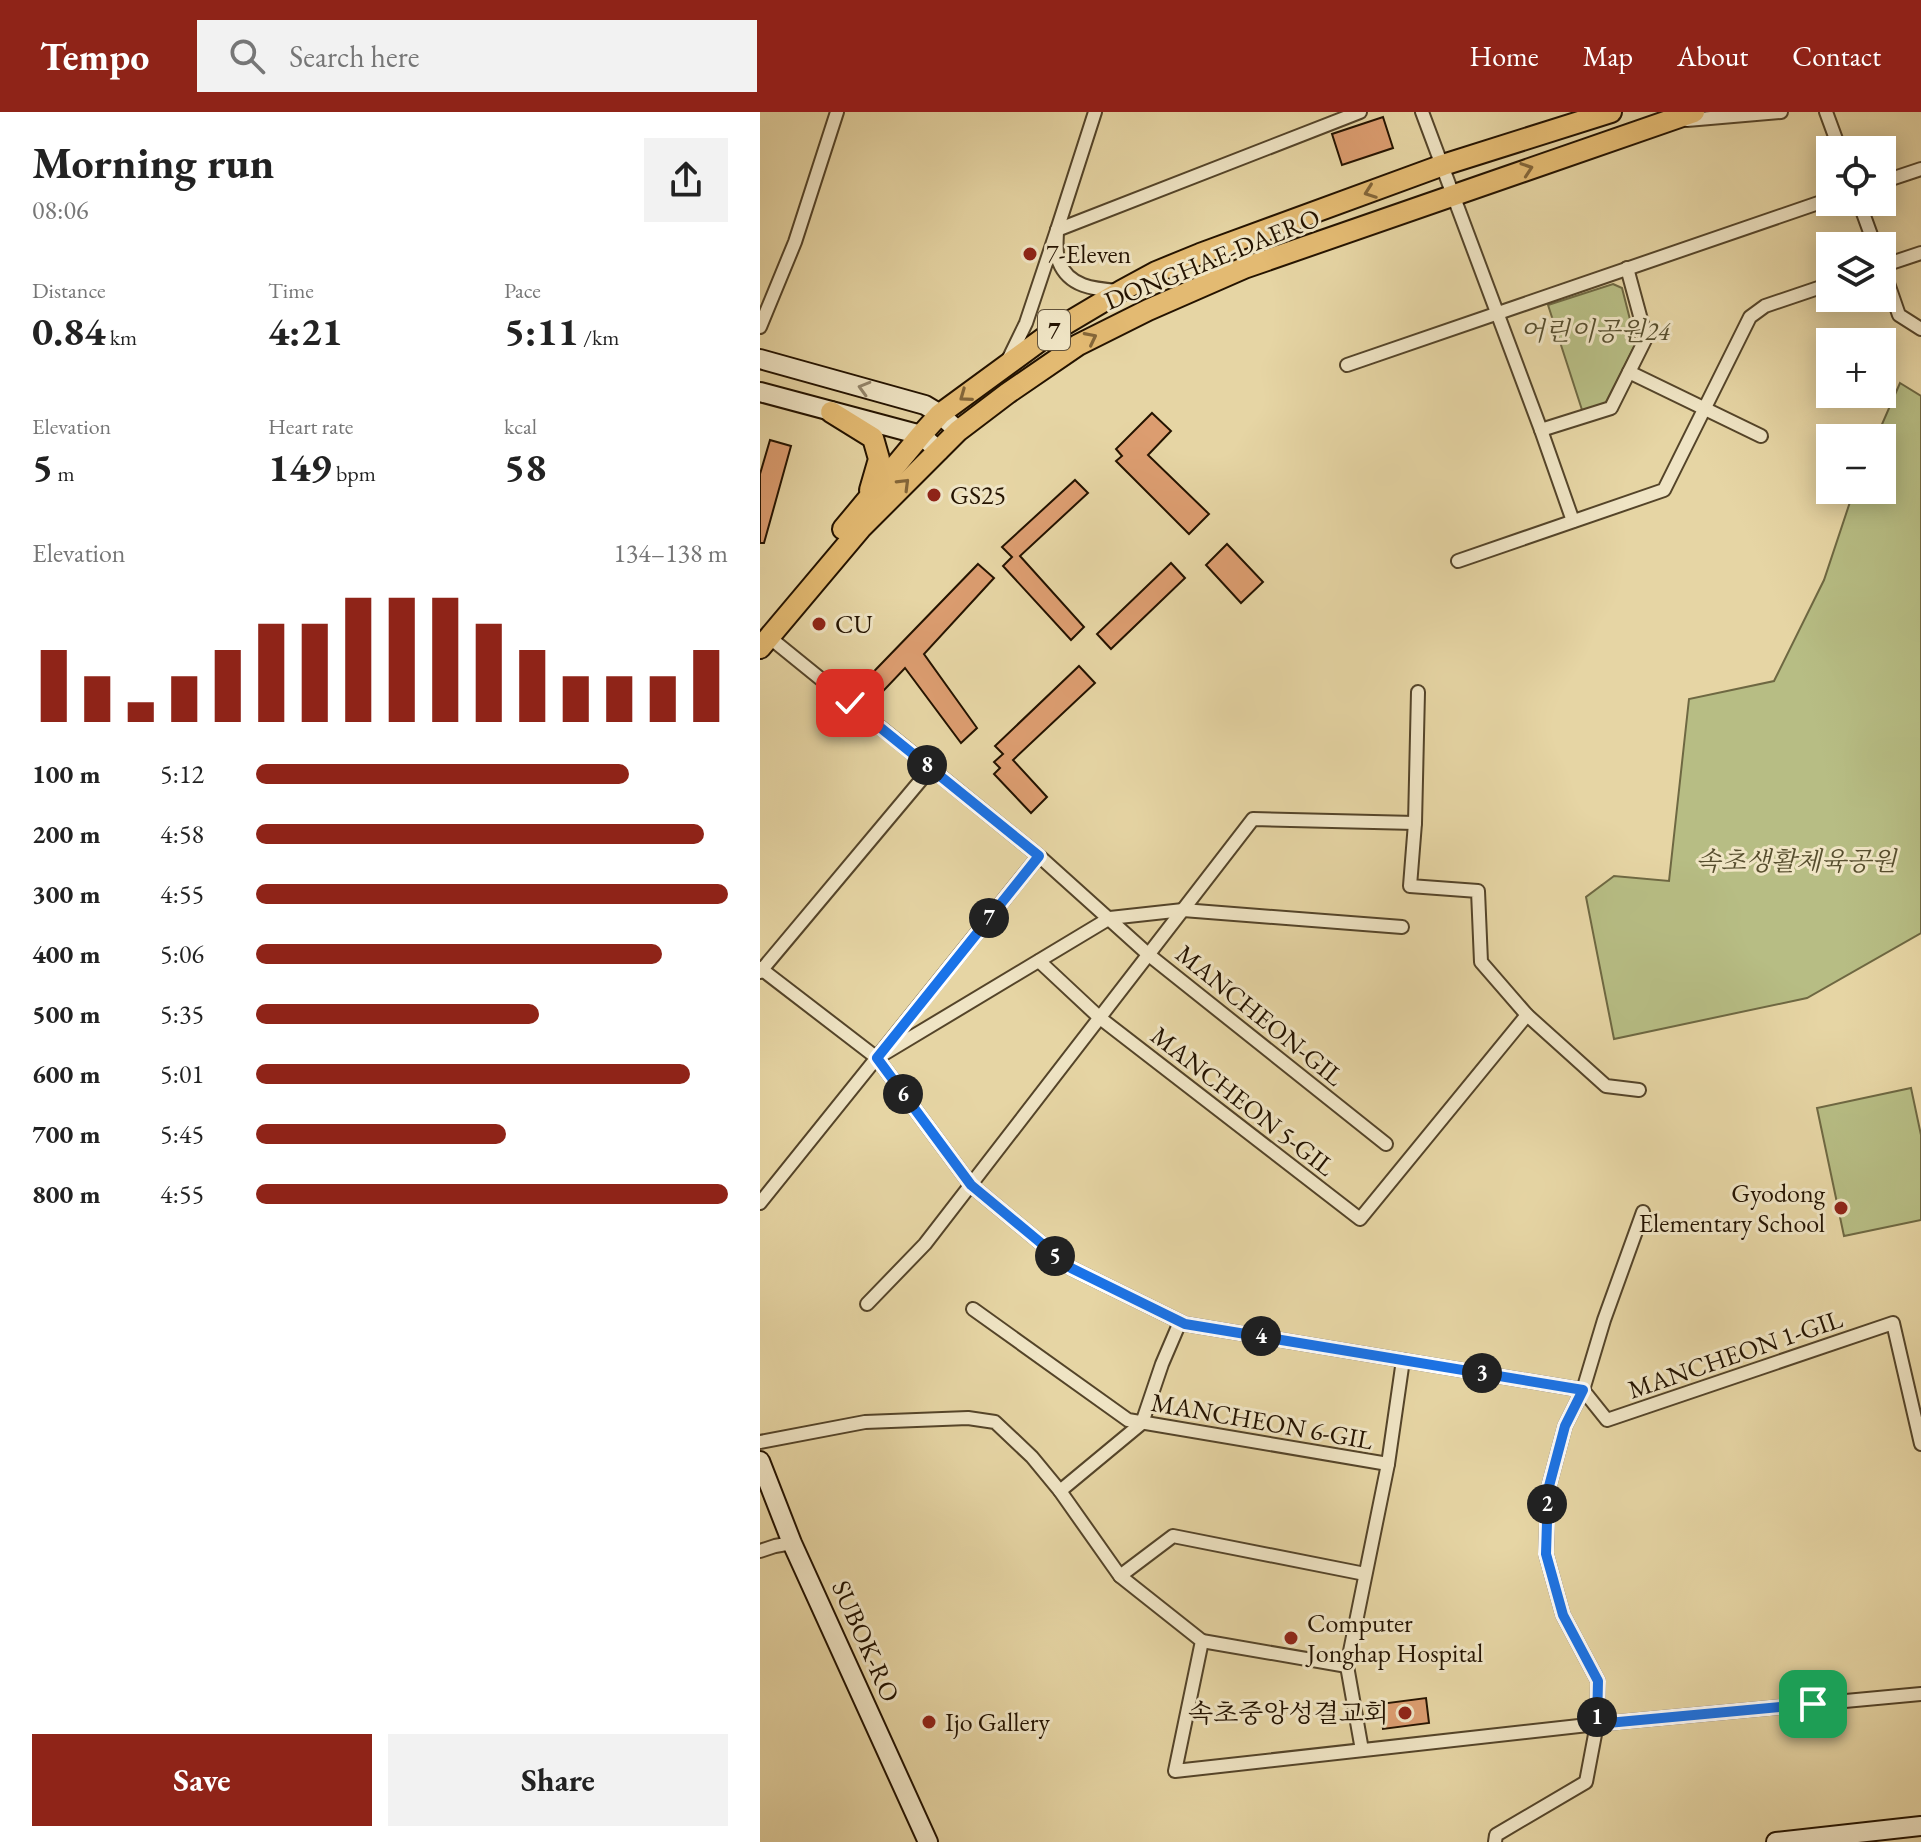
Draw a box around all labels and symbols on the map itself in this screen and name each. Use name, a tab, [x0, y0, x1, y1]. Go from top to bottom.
one-way arrow	[1519, 163, 1533, 179]
one-way arrow	[1363, 182, 1377, 199]
street label: DONGHAE-DAERO	[1099, 200, 1325, 318]
place label: 7-Eleven	[1046, 237, 1132, 271]
marker: 7-Eleven	[1021, 245, 1039, 263]
road number: 7	[1038, 310, 1070, 350]
park label: 어린이공원24	[1520, 314, 1671, 348]
one-way arrow	[1082, 333, 1097, 348]
one-way arrow	[858, 381, 872, 397]
one-way arrow	[960, 386, 974, 401]
place label: GS25	[950, 478, 1006, 512]
one-way arrow	[895, 479, 909, 493]
marker: GS25	[925, 486, 943, 504]
place label: CU	[835, 607, 873, 641]
marker: CU	[810, 615, 828, 633]
pin	[816, 669, 884, 737]
pin: 8	[907, 745, 947, 785]
park label: 속초생활체육공원	[1696, 844, 1898, 878]
pin: 7	[969, 898, 1009, 938]
street label: MANCHEON-GIL	[1169, 937, 1351, 1093]
street label: MANCHEON 5-GIL	[1144, 1019, 1342, 1183]
pin: 6	[883, 1074, 923, 1114]
place label: Gyodong Elementary School	[1638, 1176, 1826, 1240]
marker: Gyodong Elementary School	[1832, 1199, 1850, 1217]
pin: 5	[1035, 1236, 1075, 1276]
street label: MANCHEON 1-GIL	[1623, 1301, 1847, 1407]
pin: 4	[1241, 1316, 1281, 1356]
pin: 3	[1462, 1353, 1502, 1393]
street label: MANCHEON 6-GIL	[1149, 1385, 1375, 1457]
pin: 2	[1527, 1484, 1567, 1524]
street label: SUBOK-RO	[824, 1575, 908, 1707]
place label: Computer Jonghap Hospital	[1305, 1606, 1483, 1670]
marker: Computer Jonghap Hospital	[1282, 1629, 1300, 1647]
pin	[1779, 1670, 1847, 1738]
place label: 속초중앙성결교회	[1188, 1696, 1389, 1730]
pin: 1	[1577, 1697, 1617, 1737]
marker: 속초중앙성결교회	[1396, 1704, 1414, 1722]
place label: Ijo Gallery	[945, 1705, 1050, 1739]
marker: Ijo Gallery	[920, 1713, 938, 1731]

